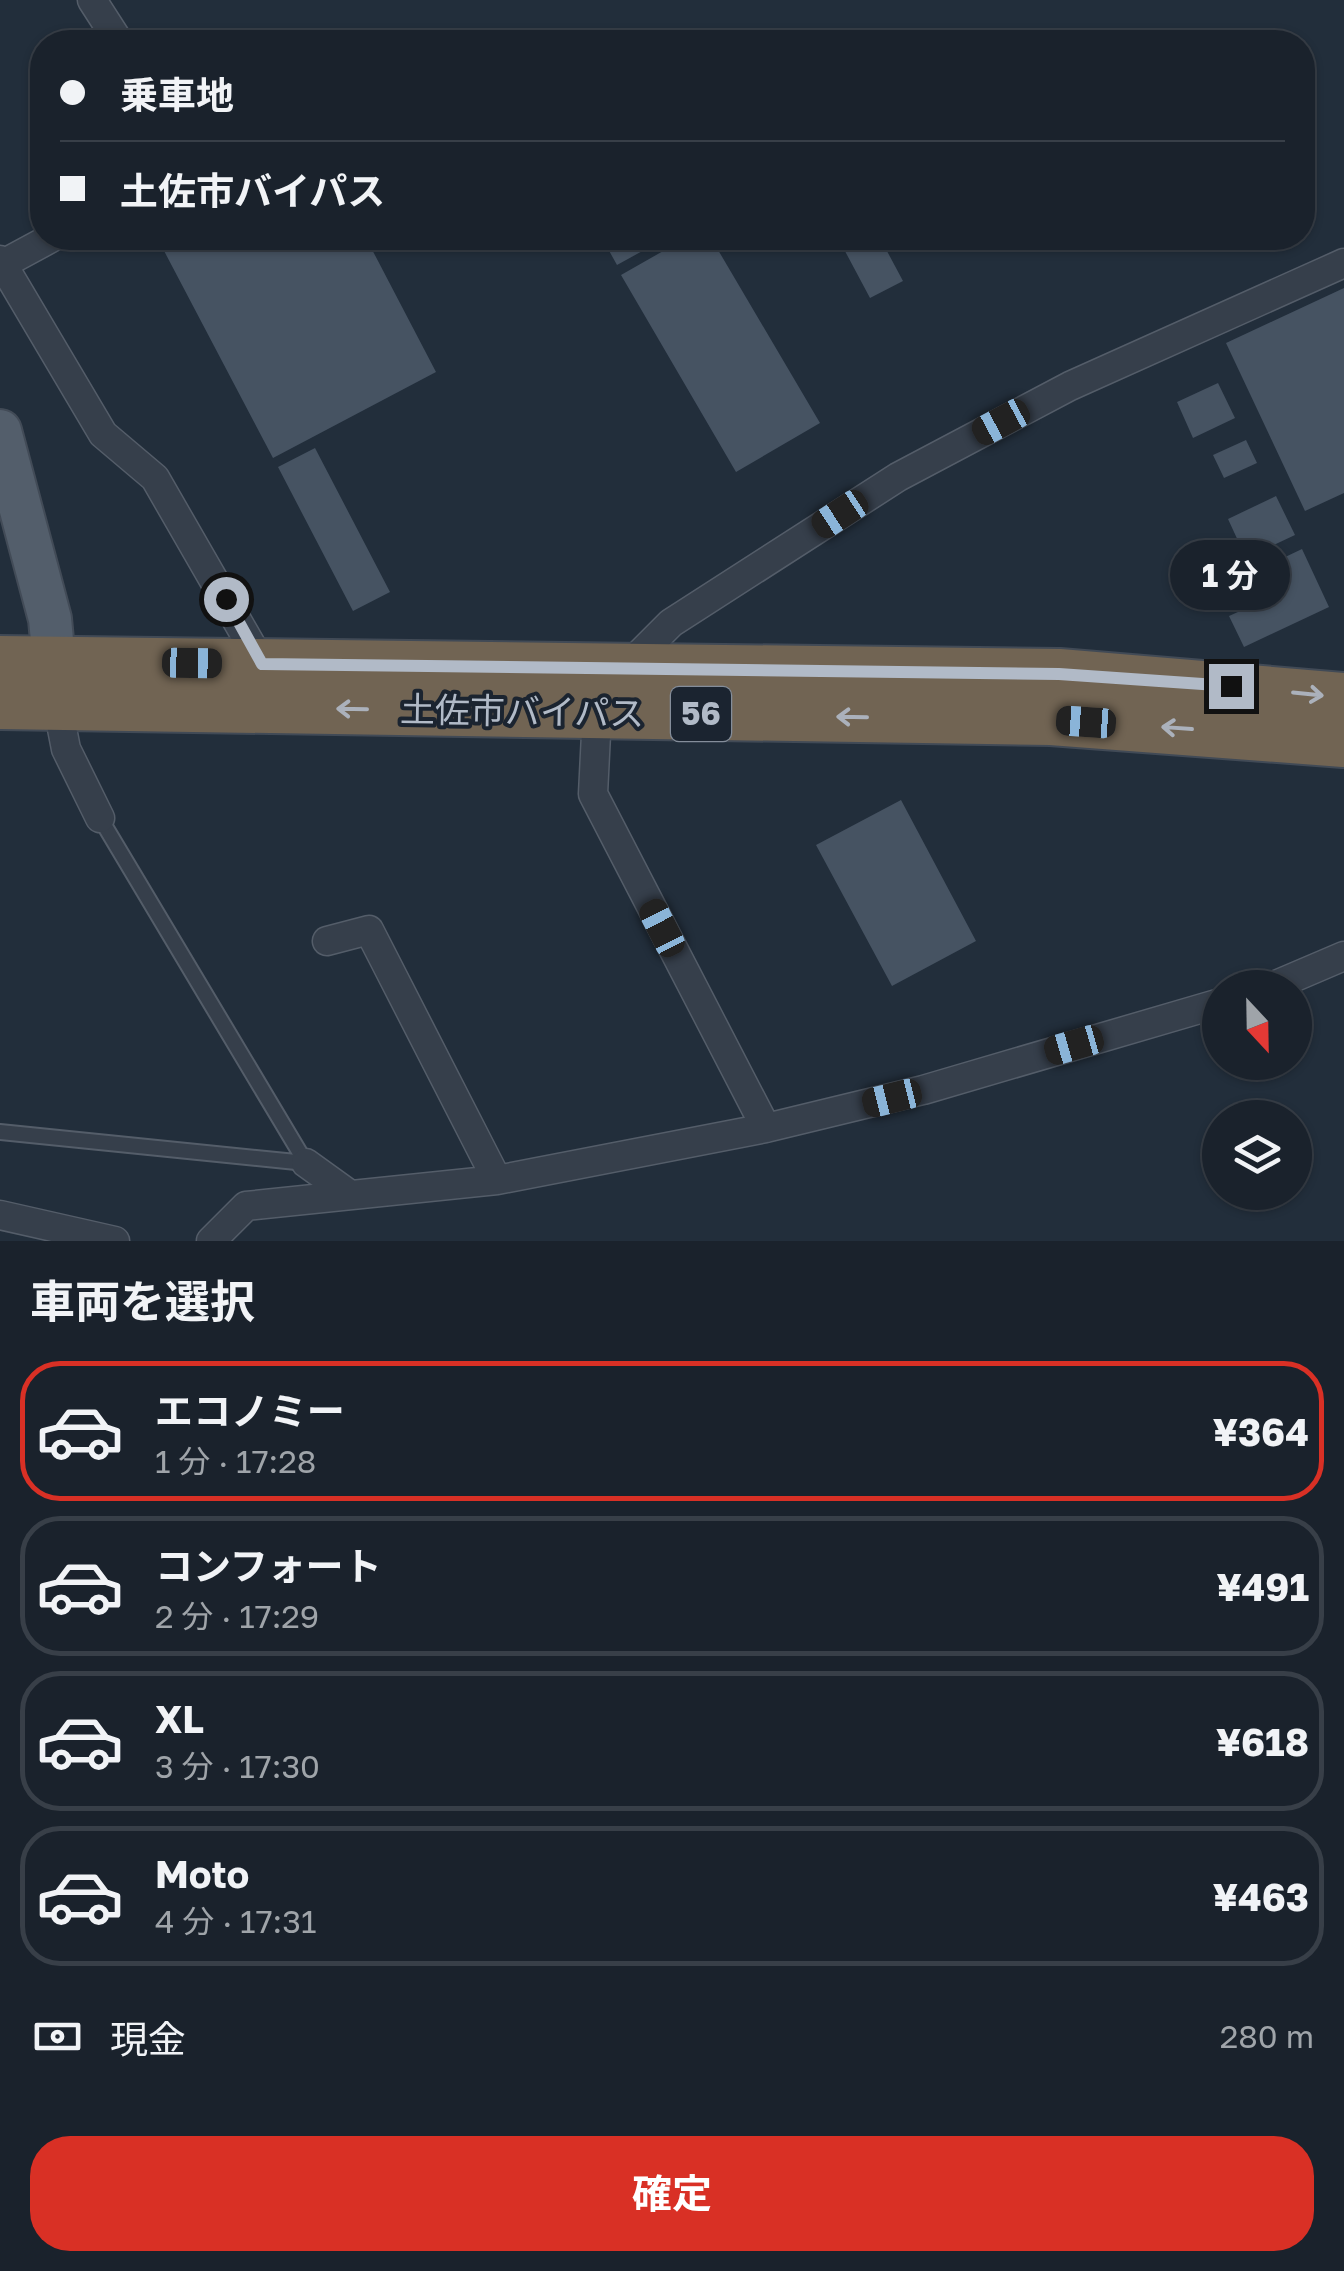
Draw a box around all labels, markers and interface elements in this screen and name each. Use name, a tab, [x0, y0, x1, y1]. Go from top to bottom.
text: 乗車地	[120, 72, 234, 117]
text: 土佐市バイパス	[120, 168, 385, 213]
car	[967, 395, 1035, 449]
car	[807, 485, 873, 543]
callout: 1 分	[1171, 541, 1291, 611]
text: 1 分	[1202, 556, 1258, 594]
route start	[204, 577, 249, 622]
car	[162, 647, 222, 679]
route end	[1209, 664, 1254, 709]
one-way arrow	[1291, 685, 1323, 704]
road number: 56	[671, 687, 731, 741]
street label: 土佐市バイパス	[400, 688, 645, 734]
one-way arrow	[337, 700, 370, 718]
car	[1055, 705, 1117, 739]
one-way arrow	[837, 707, 869, 726]
one-way arrow	[1162, 718, 1194, 737]
car	[635, 894, 689, 962]
north arrow	[1202, 970, 1312, 1080]
map controls	[1202, 970, 1312, 1210]
car	[1041, 1022, 1107, 1068]
car	[859, 1076, 925, 1120]
button: layers	[1202, 1100, 1312, 1210]
text: 車両を選択	[30, 1274, 255, 1328]
icon: car	[35, 1386, 125, 1476]
text: エコノミー	[155, 1388, 345, 1433]
text: ¥364	[1213, 1409, 1309, 1454]
text: 1 分 · 17:28	[155, 1442, 316, 1480]
icon: car	[35, 1541, 125, 1631]
text: コンフォート	[155, 1543, 382, 1588]
text: ¥491	[1216, 1564, 1309, 1609]
text: 2 分 · 17:29	[155, 1597, 319, 1635]
icon: car	[35, 1696, 125, 1786]
text: XL	[155, 1696, 204, 1741]
text: ¥618	[1216, 1719, 1309, 1764]
text: 3 分 · 17:30	[155, 1747, 320, 1785]
icon: car	[35, 1851, 125, 1941]
text: Moto	[155, 1851, 249, 1896]
text: ¥463	[1213, 1874, 1309, 1919]
text: 4 分 · 17:31	[155, 1902, 316, 1940]
icon: cash	[30, 2009, 85, 2064]
text: 現金	[110, 2016, 186, 2061]
text: 280 m	[1220, 2017, 1314, 2055]
button: 確定	[30, 2136, 1314, 2251]

